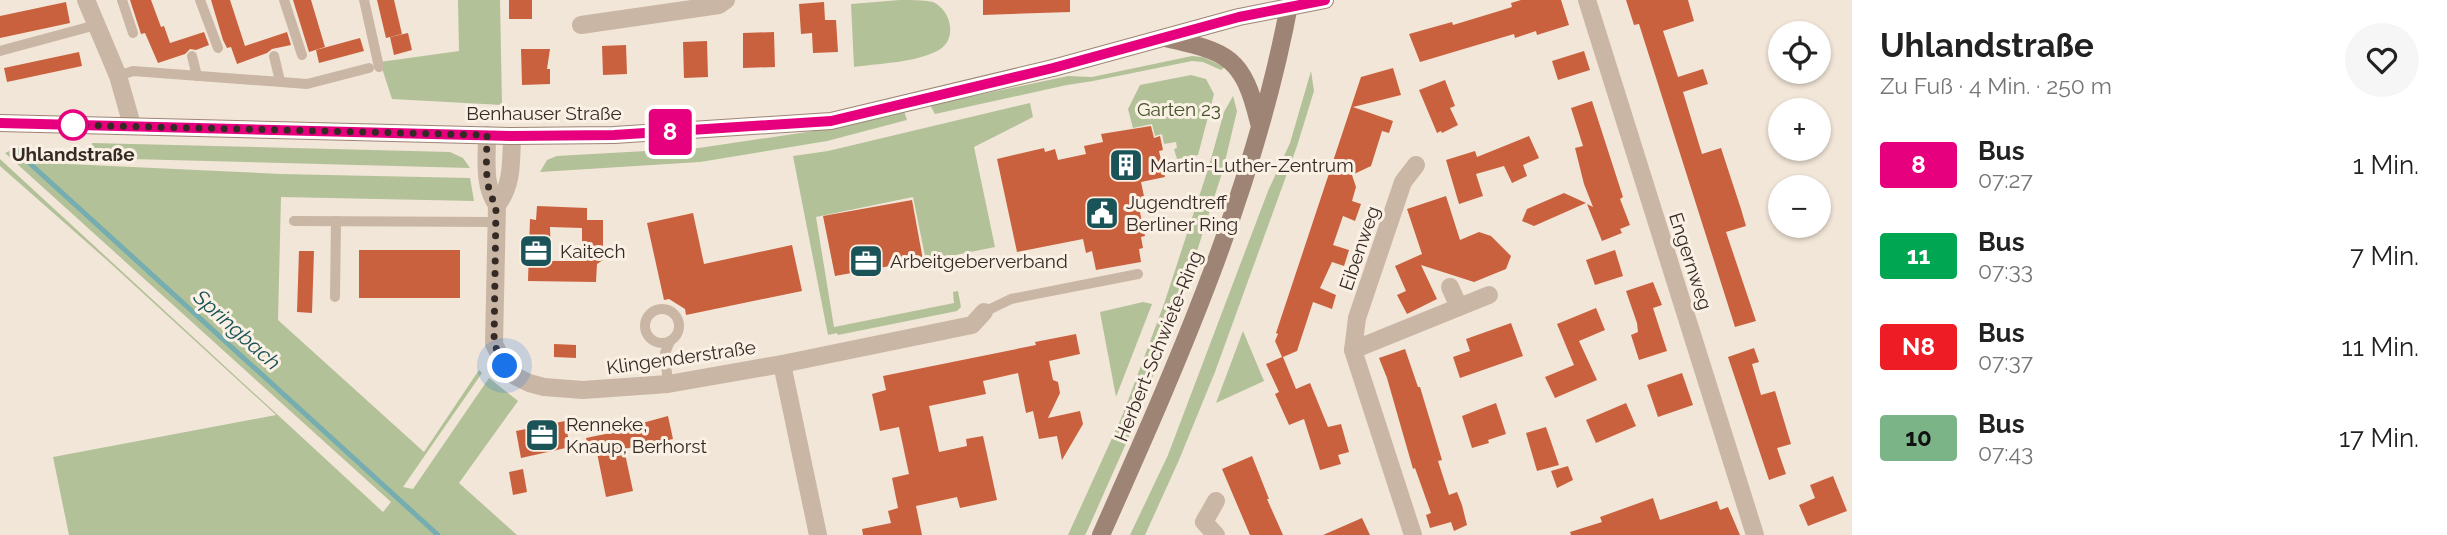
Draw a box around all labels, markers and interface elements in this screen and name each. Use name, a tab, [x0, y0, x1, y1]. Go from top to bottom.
map controls	[1768, 21, 1831, 238]
button: locate	[1768, 21, 1831, 84]
button: heart	[2345, 23, 2419, 97]
text: Uhlandstraße	[1880, 26, 2094, 65]
text: Zu Fuß · 4 Min. · 250 m	[1880, 72, 2112, 99]
park label: Garten 23	[1137, 98, 1221, 120]
button: +	[1768, 98, 1831, 161]
street label: Benhauser Straße	[466, 102, 622, 124]
line badge: 8	[647, 109, 693, 155]
marker: Uhlandstraße	[58, 110, 88, 140]
text: 8	[663, 117, 677, 146]
text: Bus	[1978, 136, 2025, 166]
place label: Uhlandstraße	[11, 143, 135, 165]
building icon: Martin-Luther-Zentrum	[1107, 146, 1145, 184]
text: 8	[1911, 150, 1926, 179]
text: 1 Min.	[2353, 150, 2419, 180]
place label: Martin-Luther-Zentrum	[1150, 154, 1354, 176]
text: 07:27	[1978, 166, 2033, 193]
button: −	[1768, 175, 1831, 238]
place label: Jugendtreff Berliner Ring	[1126, 191, 1238, 235]
public building icon: Jugendtreff Berliner Ring	[1083, 194, 1121, 232]
street label: Eibenweg	[1334, 203, 1384, 293]
street label: Engernweg	[1665, 210, 1717, 312]
text: Bus	[1978, 227, 2025, 257]
office icon: Kaitech	[517, 232, 555, 270]
place label: Kaitech	[560, 240, 626, 262]
text: 11	[1907, 241, 1930, 270]
text: 7 Min.	[2350, 241, 2419, 271]
office icon: Arbeitgeberverband	[847, 242, 885, 280]
street label: Herbert-Schwiete-Ring	[1110, 247, 1206, 445]
place label: Arbeitgeberverband	[890, 250, 1068, 272]
text: 07:33	[1978, 257, 2033, 284]
water label: Springbach	[188, 283, 286, 375]
text: Bus	[1978, 318, 2025, 348]
text: N8	[1902, 332, 1935, 361]
text: 11 Min.	[2342, 332, 2419, 362]
street label: Klingenderstraße	[605, 336, 757, 378]
your location	[487, 348, 522, 383]
text: 07:37	[1978, 348, 2033, 375]
text: Bus	[1978, 409, 2025, 439]
place label: Renneke, Knaup, Berhorst	[566, 413, 707, 457]
office icon: Renneke, Knaup, Berhorst	[523, 416, 561, 454]
text: 10	[1905, 423, 1932, 452]
text: 17 Min.	[2339, 423, 2419, 453]
text: 07:43	[1978, 439, 2033, 466]

